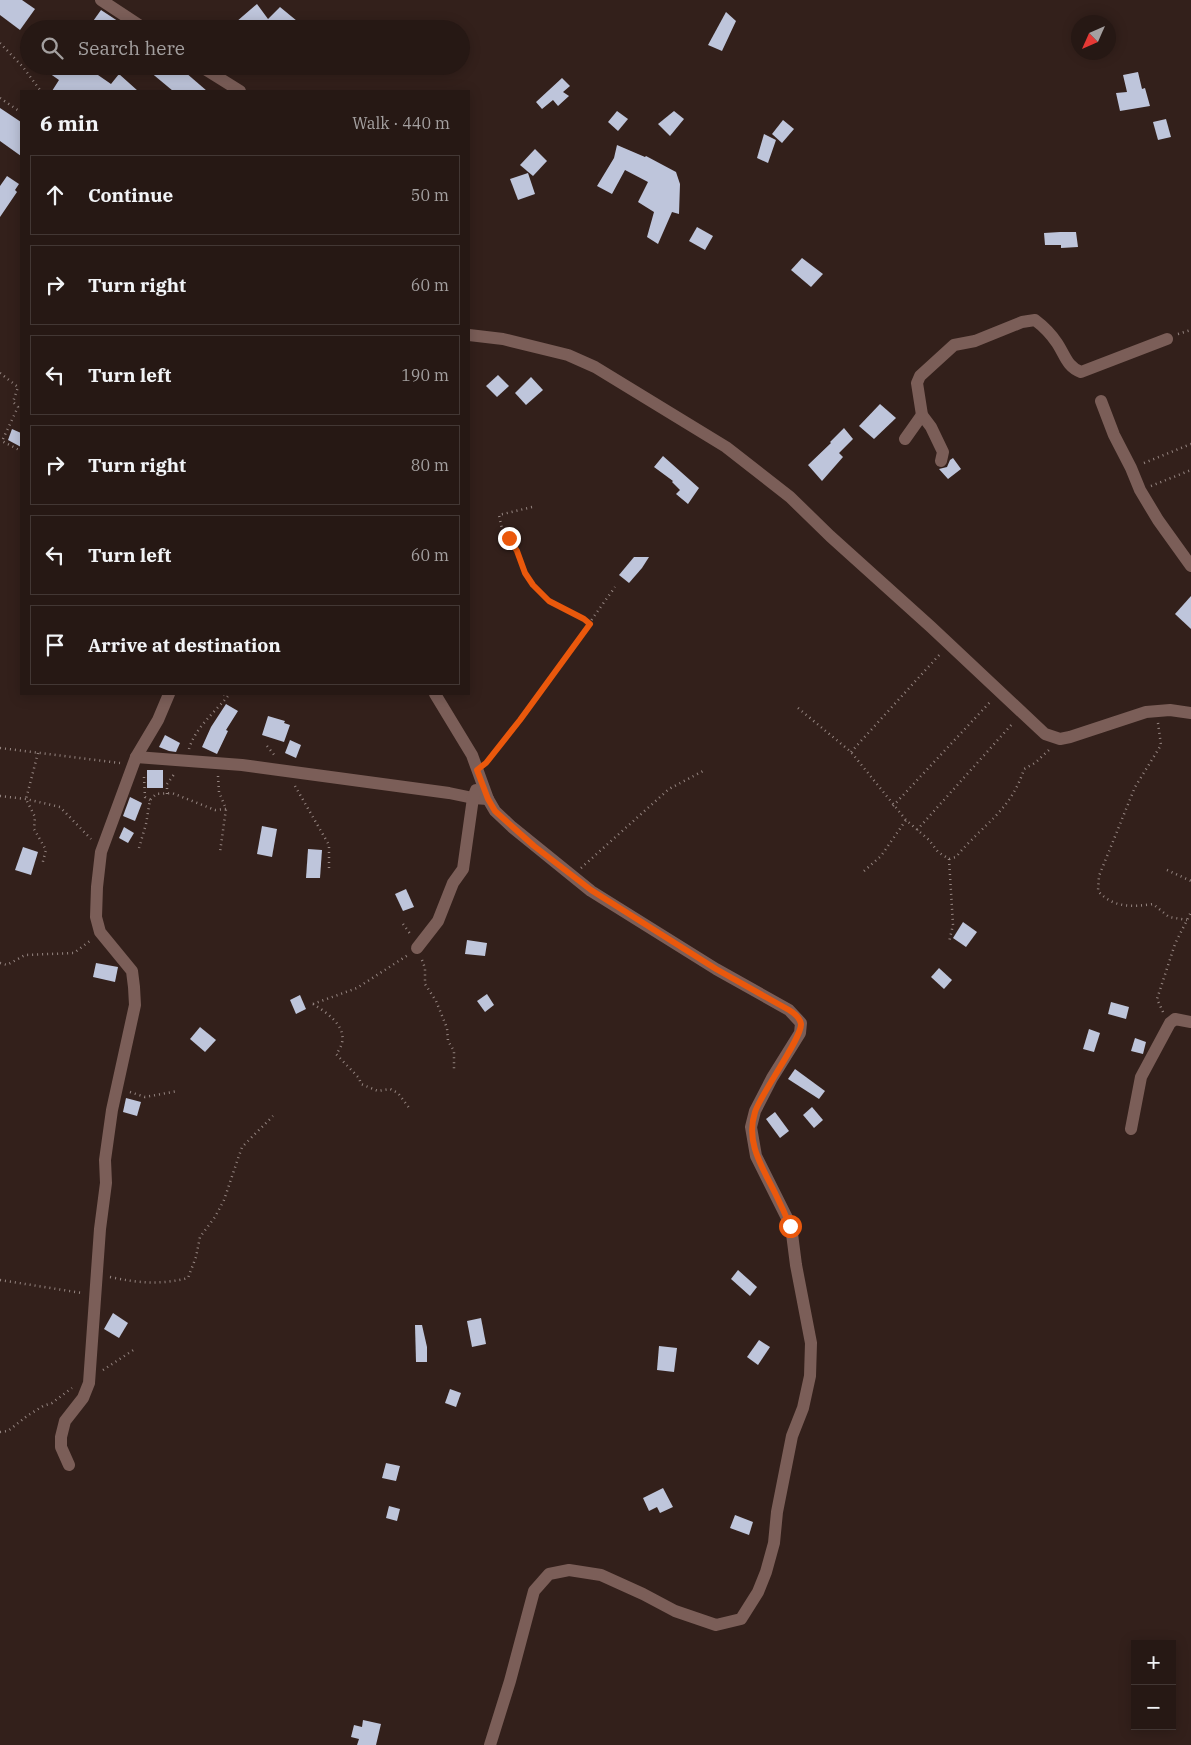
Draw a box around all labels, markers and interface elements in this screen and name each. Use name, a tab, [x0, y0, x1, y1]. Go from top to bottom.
north arrow	[1071, 15, 1116, 60]
search box	[20, 20, 470, 75]
icon: search	[38, 34, 66, 62]
text: Search here	[78, 36, 185, 60]
text: 6 min	[40, 109, 99, 137]
text: Walk · 440 m	[352, 113, 450, 133]
icon: ahead	[41, 181, 69, 209]
text: Continue	[88, 183, 173, 207]
text: 50 m	[411, 185, 449, 205]
icon: right	[41, 271, 69, 299]
text: Turn right	[88, 273, 186, 297]
text: 60 m	[411, 275, 449, 295]
icon: left	[41, 361, 69, 389]
text: Turn left	[88, 363, 171, 387]
text: 190 m	[401, 365, 449, 385]
icon: right	[41, 451, 69, 479]
text: Turn right	[88, 453, 186, 477]
text: 80 m	[411, 455, 449, 475]
route end	[498, 527, 521, 550]
icon: left	[41, 541, 69, 569]
text: Turn left	[88, 543, 171, 567]
text: 60 m	[411, 545, 449, 565]
icon: arrive	[41, 631, 69, 659]
text: Arrive at destination	[88, 633, 281, 657]
route start	[779, 1215, 802, 1238]
map controls	[1131, 1640, 1176, 1730]
button: +	[1131, 1640, 1176, 1685]
button: −	[1131, 1685, 1176, 1730]

